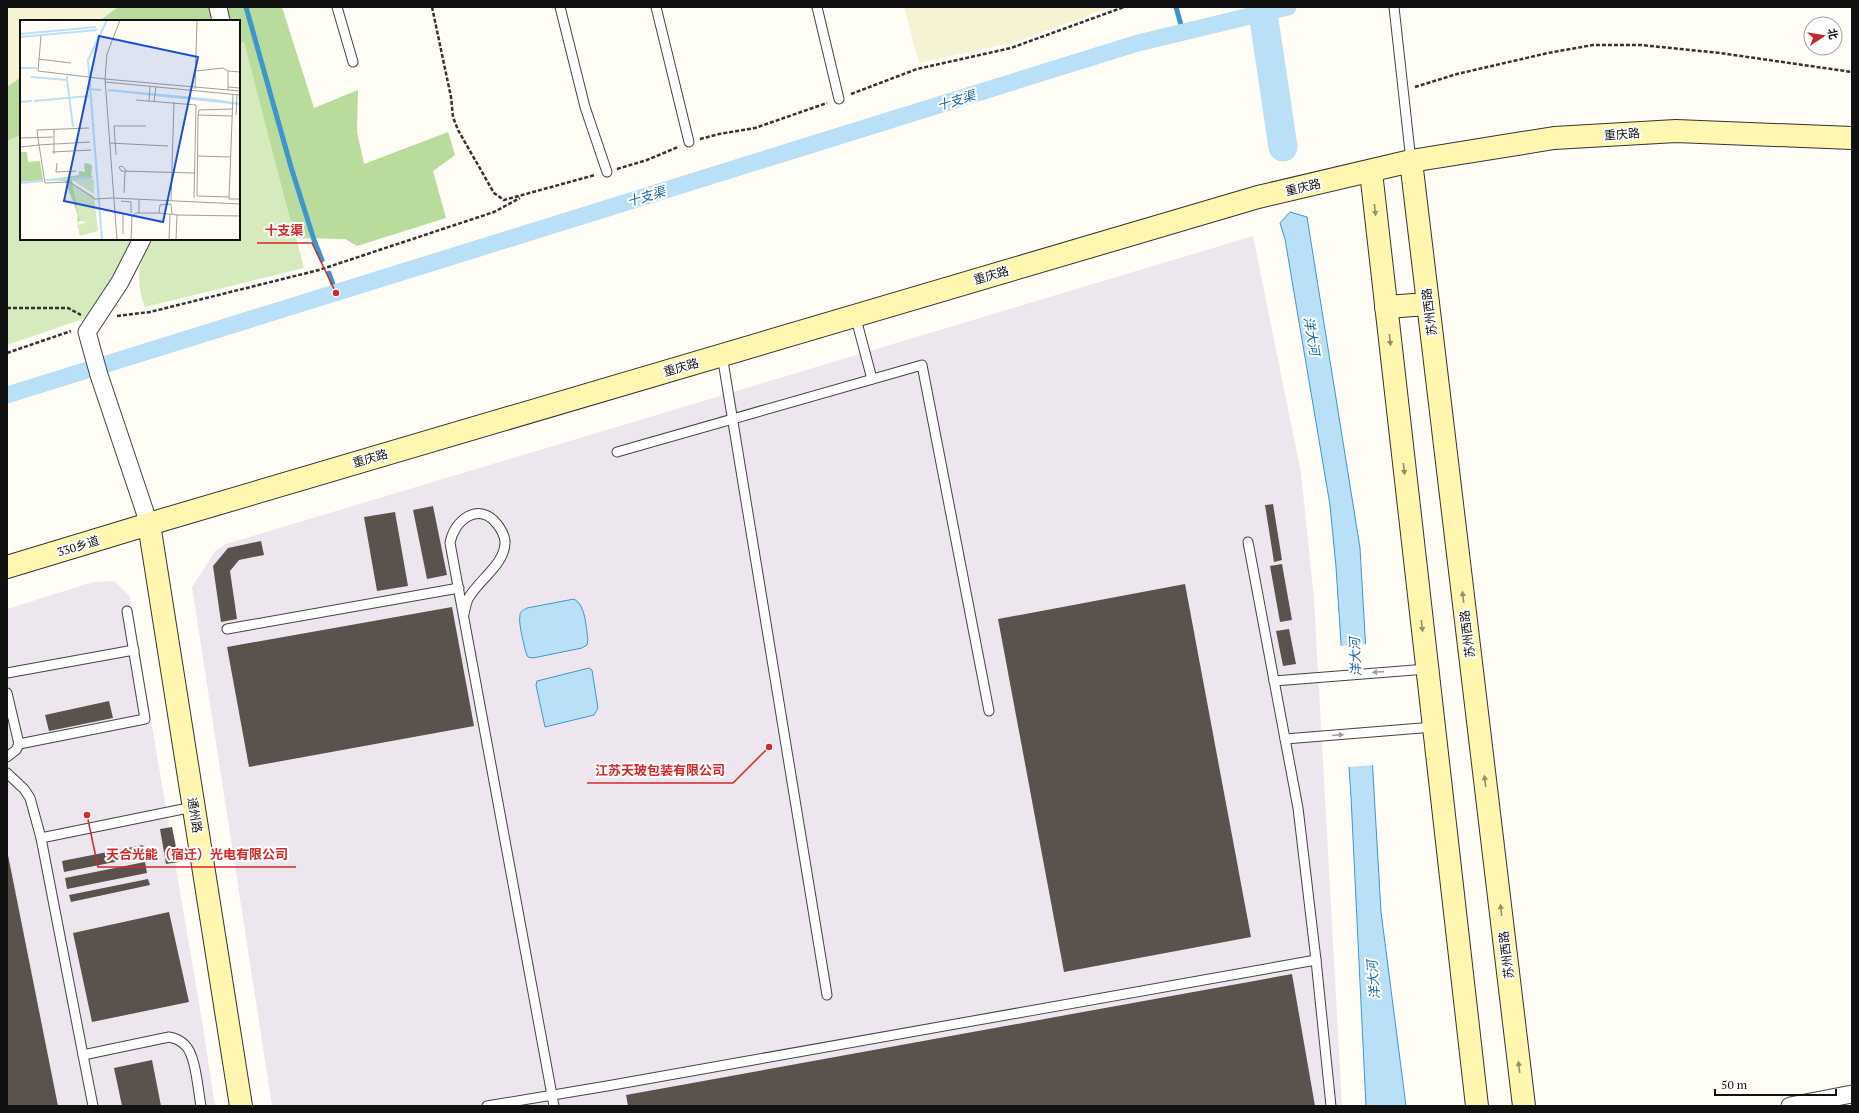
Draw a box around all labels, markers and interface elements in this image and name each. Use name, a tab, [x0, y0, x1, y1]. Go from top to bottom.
north arrow	[1803, 16, 1843, 56]
inset map	[20, 20, 240, 240]
text: 北	[1825, 27, 1841, 41]
water label: 十支渠	[935, 85, 979, 114]
street label: 重庆路	[1604, 125, 1640, 143]
street label: 重庆路	[1284, 176, 1322, 198]
water label: 十支渠	[625, 181, 669, 210]
one-way arrow	[1372, 204, 1378, 216]
callout: 十支渠	[257, 218, 312, 243]
text: 十支渠	[264, 221, 304, 239]
street label: 重庆路	[972, 263, 1010, 287]
street label: 苏州西路	[1419, 287, 1439, 337]
water label: 洋大河	[1300, 315, 1325, 360]
one-way arrow	[1387, 334, 1393, 346]
street label: 重庆路	[662, 355, 700, 379]
street label: 重庆路	[351, 446, 389, 470]
one-way arrow	[1401, 463, 1408, 475]
street label: 330乡道	[55, 533, 101, 559]
one-way arrow	[1460, 591, 1466, 603]
street label: 苏州西路	[1457, 609, 1477, 659]
one-way arrow	[1419, 620, 1426, 632]
water label: 洋大河	[1345, 634, 1365, 677]
one-way arrow	[1372, 669, 1384, 676]
one-way arrow	[1332, 731, 1344, 738]
callout: 江苏天玻包装有限公司	[587, 758, 733, 783]
text: 江苏天玻包装有限公司	[595, 761, 725, 779]
one-way arrow	[1482, 775, 1488, 787]
street label: 通州路	[185, 796, 205, 834]
callout: 天合光能（宿迁）光电有限公司	[98, 842, 296, 867]
text: 天合光能（宿迁）光电有限公司	[106, 845, 288, 863]
one-way arrow	[1497, 904, 1504, 916]
street label: 苏州西路	[1496, 930, 1516, 980]
water label: 洋大河	[1362, 957, 1384, 1000]
one-way arrow	[1516, 1061, 1522, 1073]
scale bar	[1715, 1071, 1836, 1097]
text: 50 m	[1721, 1077, 1748, 1092]

